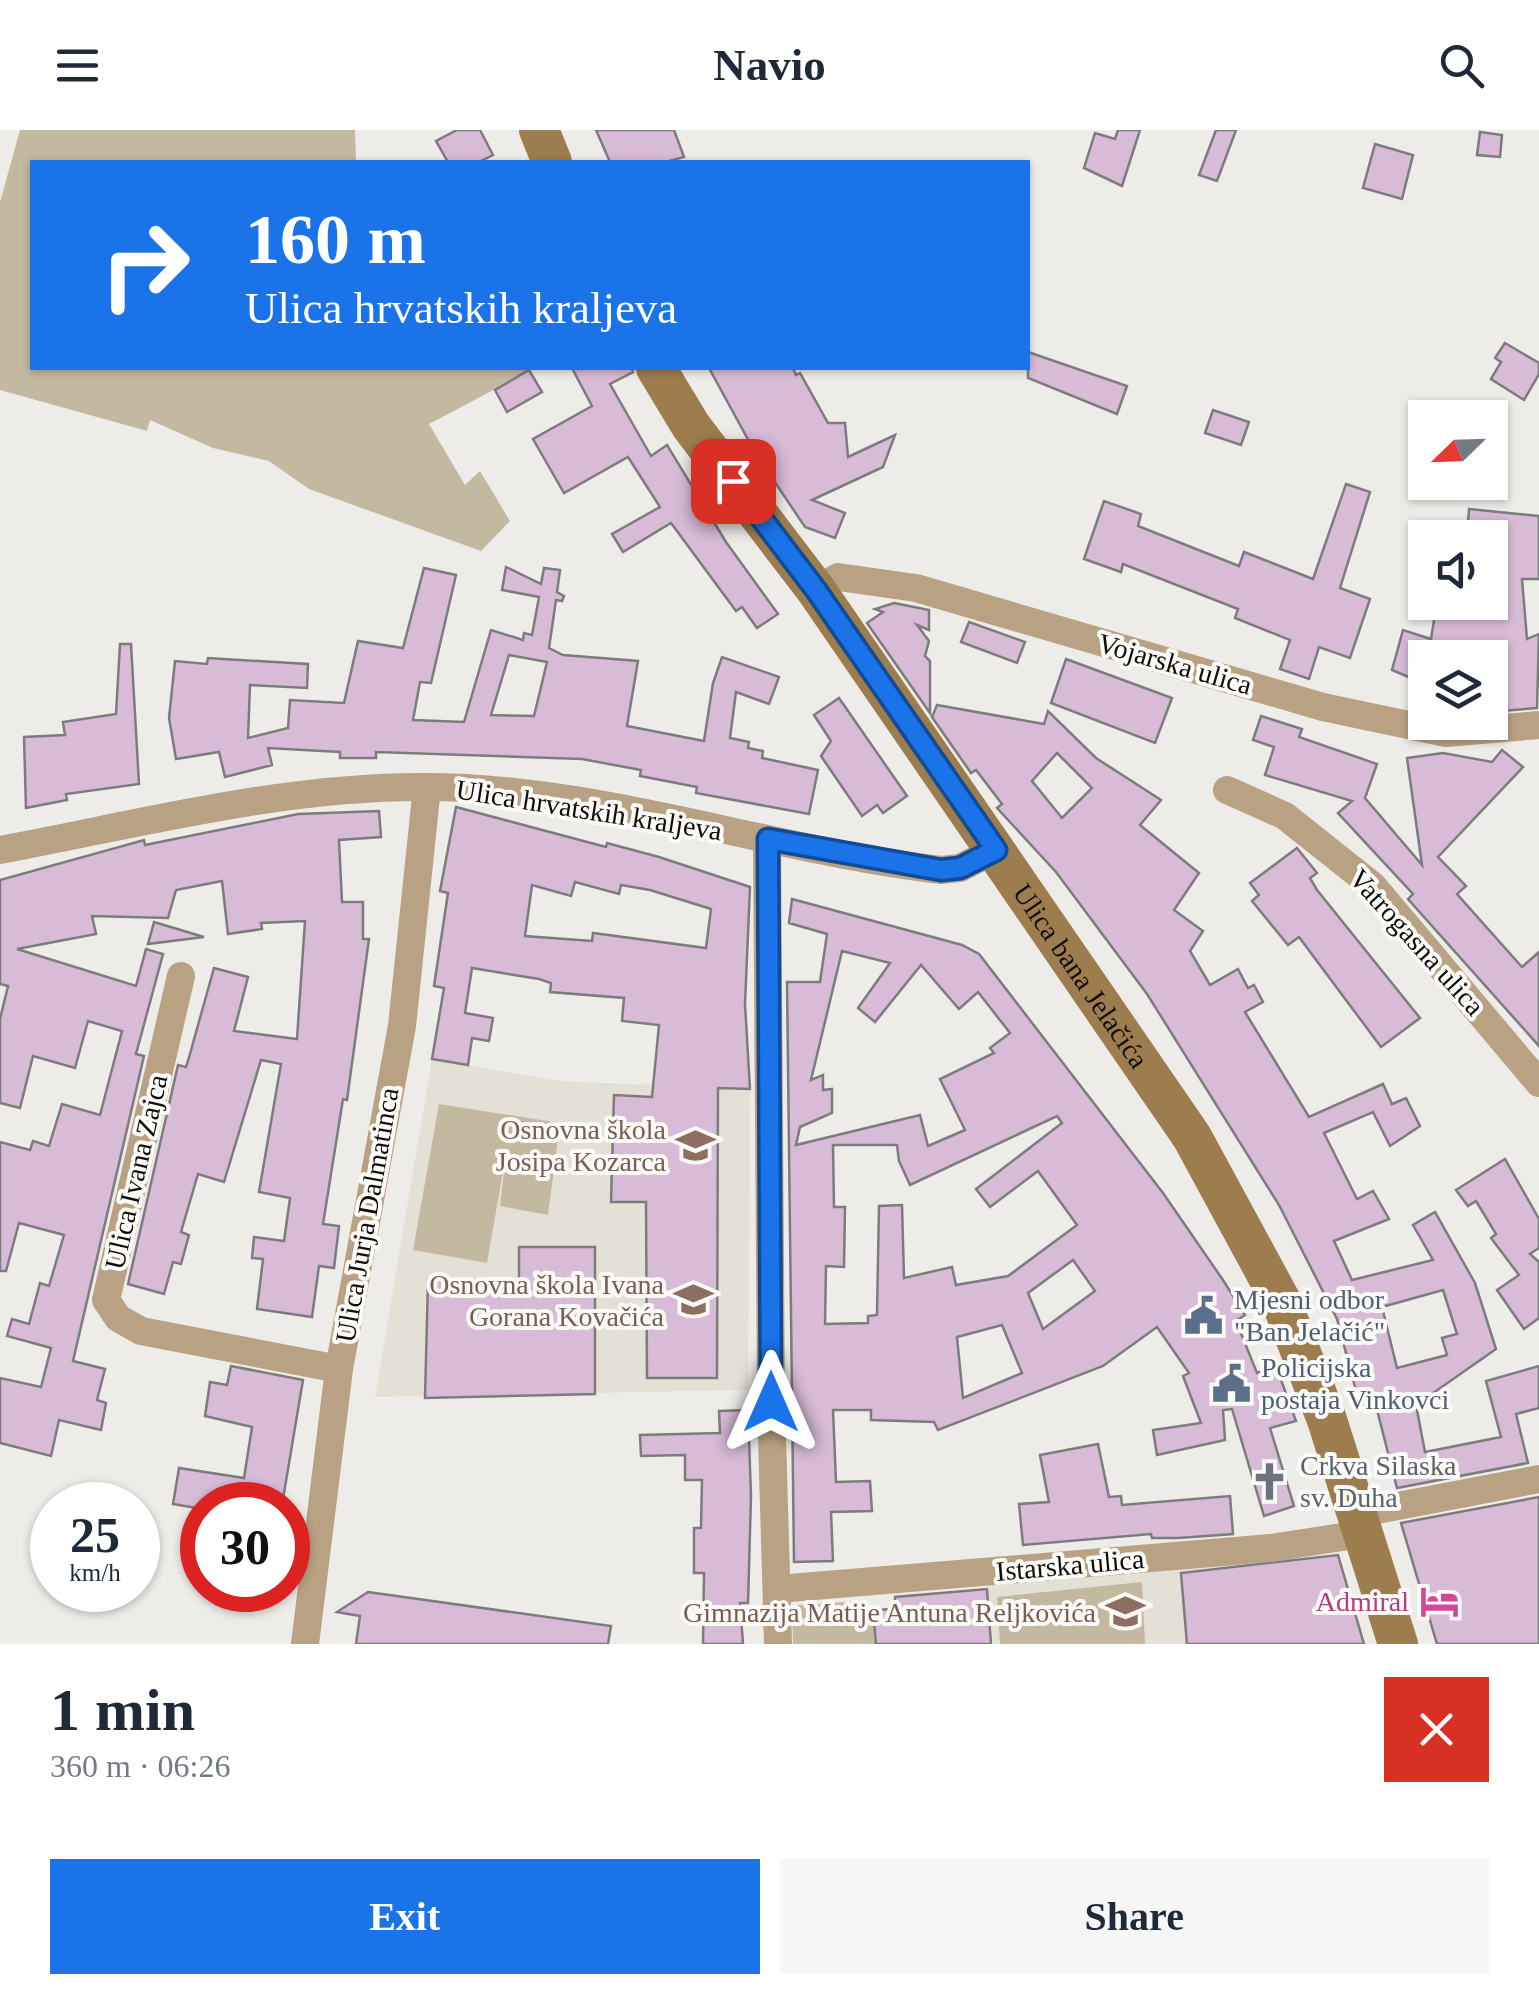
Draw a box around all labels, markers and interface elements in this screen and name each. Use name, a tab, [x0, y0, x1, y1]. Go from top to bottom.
icon: menu	[50, 38, 105, 93]
icon: search	[1434, 38, 1489, 93]
text: Navio	[713, 40, 826, 90]
icon: right	[80, 200, 210, 330]
text: 160 m	[245, 201, 426, 278]
text: Ulica hrvatskih kraljeva	[245, 283, 677, 333]
north arrow	[1408, 400, 1508, 500]
map controls	[1408, 400, 1508, 740]
pin	[691, 439, 776, 524]
icon: arrive	[706, 454, 761, 509]
button: sound	[1408, 520, 1508, 620]
street label: Vojarska ulica	[1094, 627, 1256, 701]
button: layers	[1408, 640, 1508, 740]
street label: Ulica hrvatskih kraljeva	[454, 774, 725, 846]
street label: Vatrogasna ulica	[1343, 863, 1491, 1022]
street label: Ulica bana Jelačića	[1007, 878, 1155, 1074]
street label: Ulica Ivana Zajca	[99, 1071, 174, 1272]
street label: Ulica Jurja Dalmatinca	[329, 1085, 405, 1345]
place label: Osnovna škola Josipa Kozarca	[496, 1114, 667, 1177]
school or university icon: Osnovna škola Josipa Kozarca	[675, 1124, 717, 1166]
place label: Osnovna škola Ivana Gorana Kovačića	[429, 1269, 665, 1332]
school or university icon: Osnovna škola Ivana Gorana Kovačića	[673, 1279, 715, 1321]
place label: Mjesni odbor "Ban Jelačić"	[1234, 1284, 1385, 1347]
public building icon: Mjesni odbor "Ban Jelačić"	[1183, 1294, 1225, 1336]
position arrow	[719, 1350, 823, 1454]
place label: Policijska postaja Vinkovci	[1261, 1352, 1450, 1415]
public building icon: Policijska postaja Vinkovci	[1210, 1362, 1252, 1404]
place label: Crkva Silaska sv. Duha	[1300, 1450, 1457, 1513]
church icon: Crkva Silaska sv. Duha	[1249, 1460, 1291, 1502]
speed limit sign: 30	[180, 1482, 310, 1612]
text: 25	[70, 1507, 120, 1563]
street label: Istarska ulica	[995, 1543, 1146, 1587]
text: km/h	[69, 1559, 121, 1586]
hotel icon: Admiral	[1418, 1580, 1460, 1622]
place label: Admiral	[1316, 1586, 1409, 1617]
school or university icon: Gimnazija Matije Antuna Reljkovića	[1105, 1591, 1147, 1633]
place label: Gimnazija Matije Antuna Reljkovića	[683, 1597, 1097, 1628]
text: 1 min	[50, 1677, 195, 1743]
button: close	[1384, 1677, 1489, 1782]
text: 360 m · 06:26	[50, 1748, 230, 1784]
button: Exit	[50, 1859, 760, 1974]
button: Share	[780, 1859, 1489, 1974]

